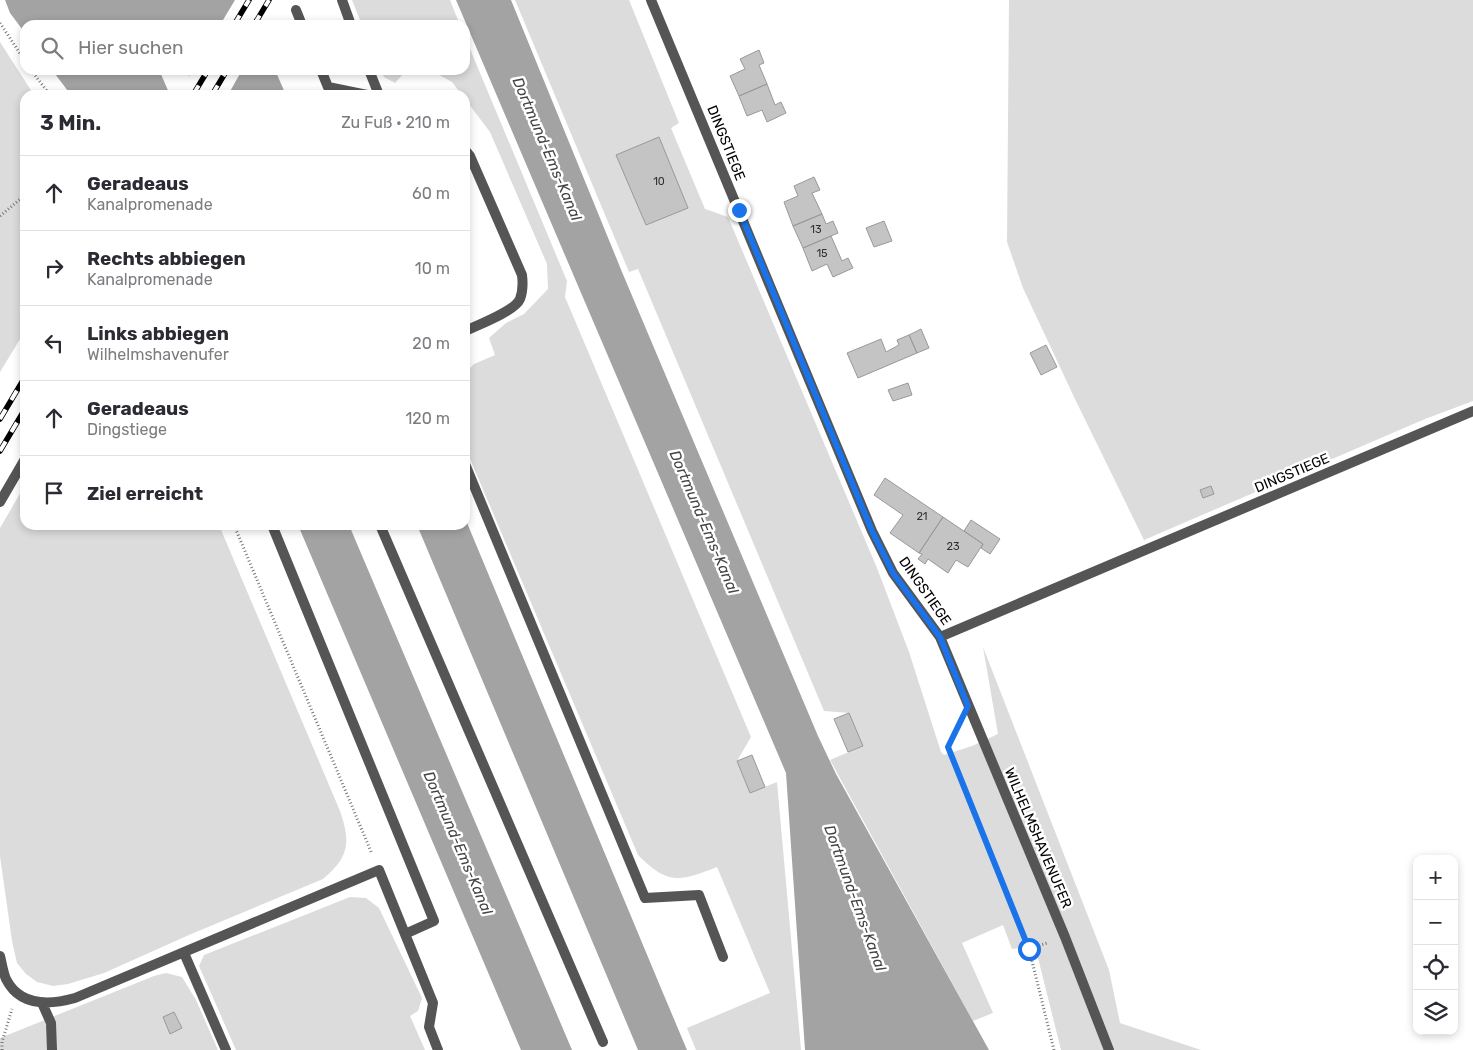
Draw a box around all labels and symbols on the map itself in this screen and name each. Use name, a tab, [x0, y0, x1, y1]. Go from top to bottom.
water label: Dortmund-Ems-Kanal	[509, 75, 586, 224]
street label: DINGSTIEGE	[703, 103, 749, 183]
house number: 10	[653, 175, 665, 188]
route end	[728, 199, 751, 222]
house number: 13	[810, 223, 822, 236]
house number: 15	[816, 247, 828, 260]
water label: Dortmund-Ems-Kanal	[666, 448, 743, 597]
street label: DINGSTIEGE	[1252, 450, 1332, 496]
house number: 21	[916, 510, 928, 523]
house number: 23	[946, 540, 960, 553]
street label: DINGSTIEGE	[895, 553, 955, 629]
street label: WILHELMSHAVENUFER	[1001, 765, 1075, 911]
water label: Dortmund-Ems-Kanal	[420, 769, 497, 918]
water label: Dortmund-Ems-Kanal	[820, 823, 890, 974]
route start	[1018, 938, 1041, 961]

